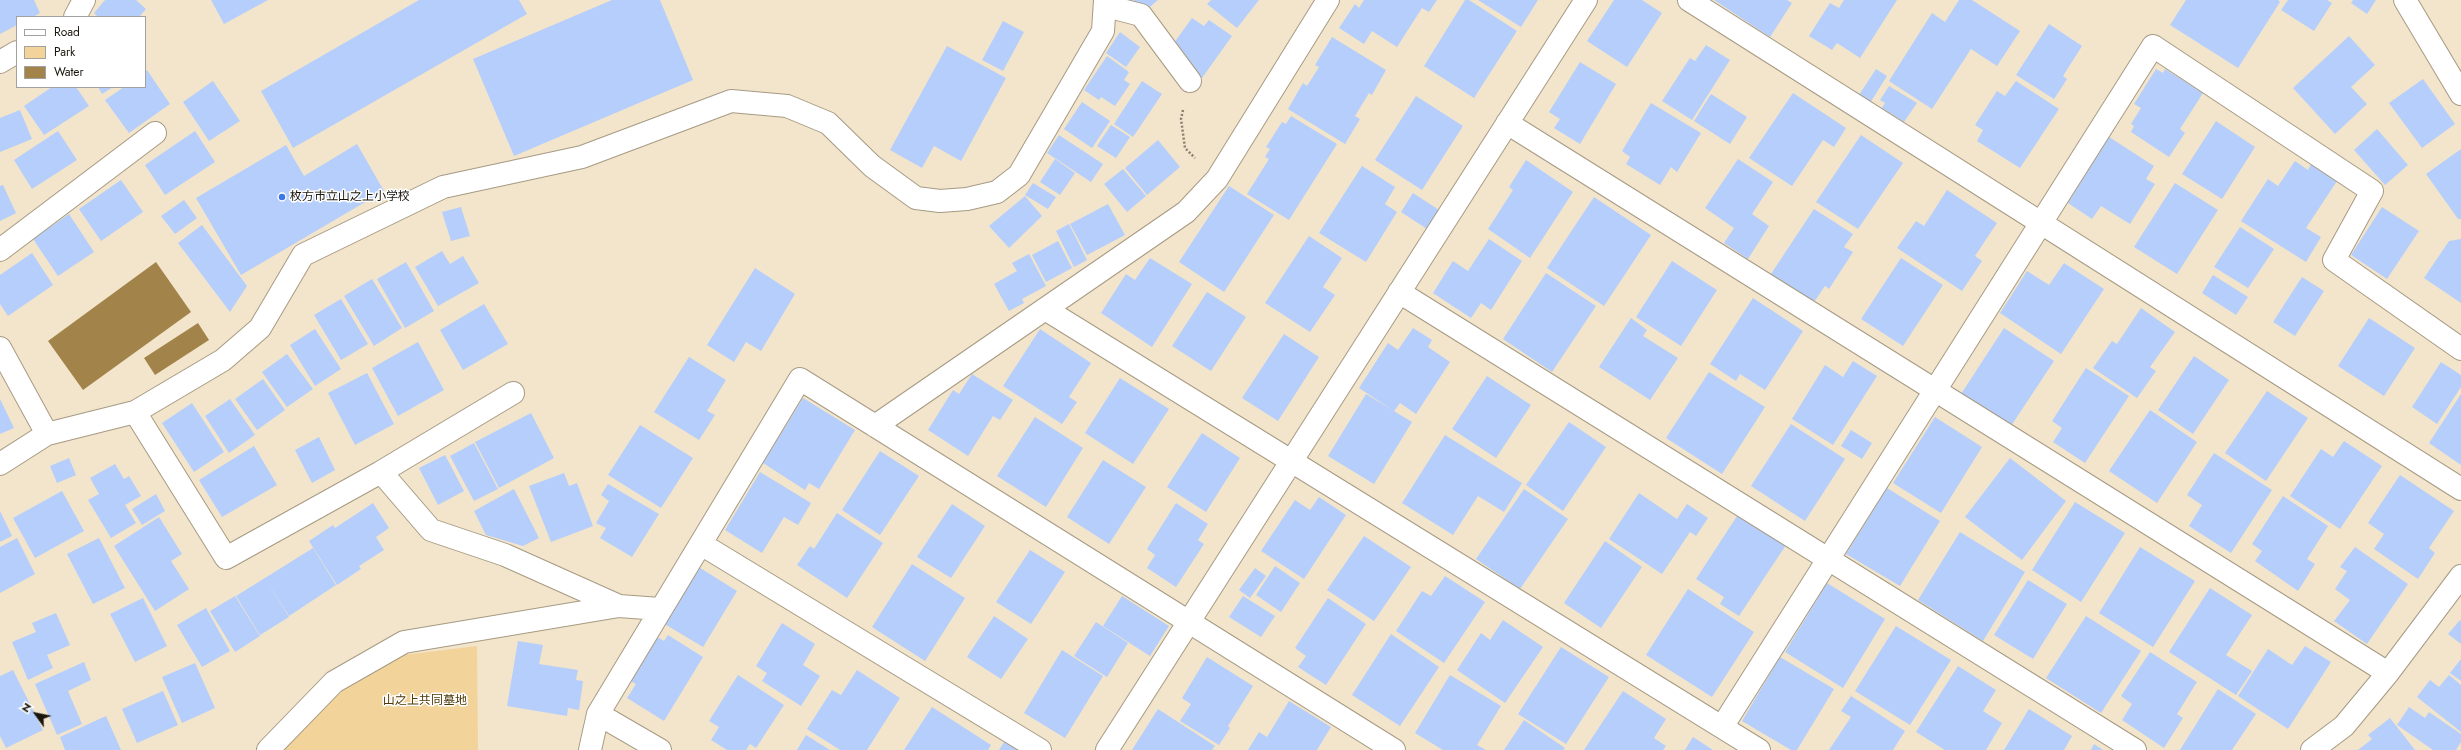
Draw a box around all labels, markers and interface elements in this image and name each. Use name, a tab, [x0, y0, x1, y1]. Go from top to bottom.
legend	[16, 16, 146, 88]
text: Road	[54, 23, 80, 41]
text: Park	[54, 43, 75, 61]
text: Water	[54, 63, 84, 81]
place label: 枚方市立山之上小学校	[290, 190, 410, 204]
marker: 枚方市立山之上小学校	[277, 192, 287, 202]
north arrow	[16, 694, 56, 734]
park label: 山之上共同墓地	[383, 694, 467, 708]
text: N	[17, 699, 35, 715]

